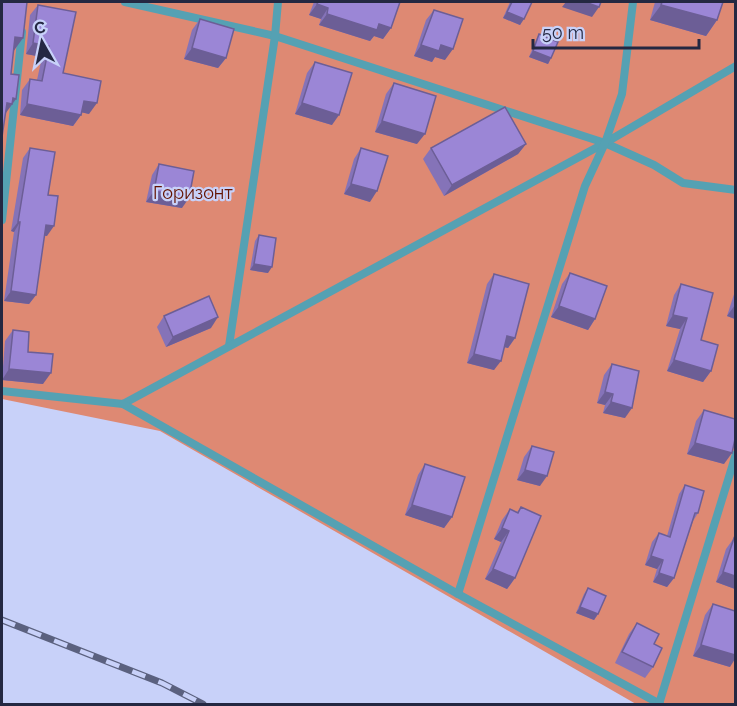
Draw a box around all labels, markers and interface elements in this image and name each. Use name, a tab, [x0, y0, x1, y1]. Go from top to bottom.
north arrow	[12, 12, 72, 72]
scale bar	[533, 12, 700, 50]
text: С	[33, 17, 47, 38]
text: 50 m	[542, 22, 584, 43]
park label: Горизонт	[153, 182, 233, 203]

